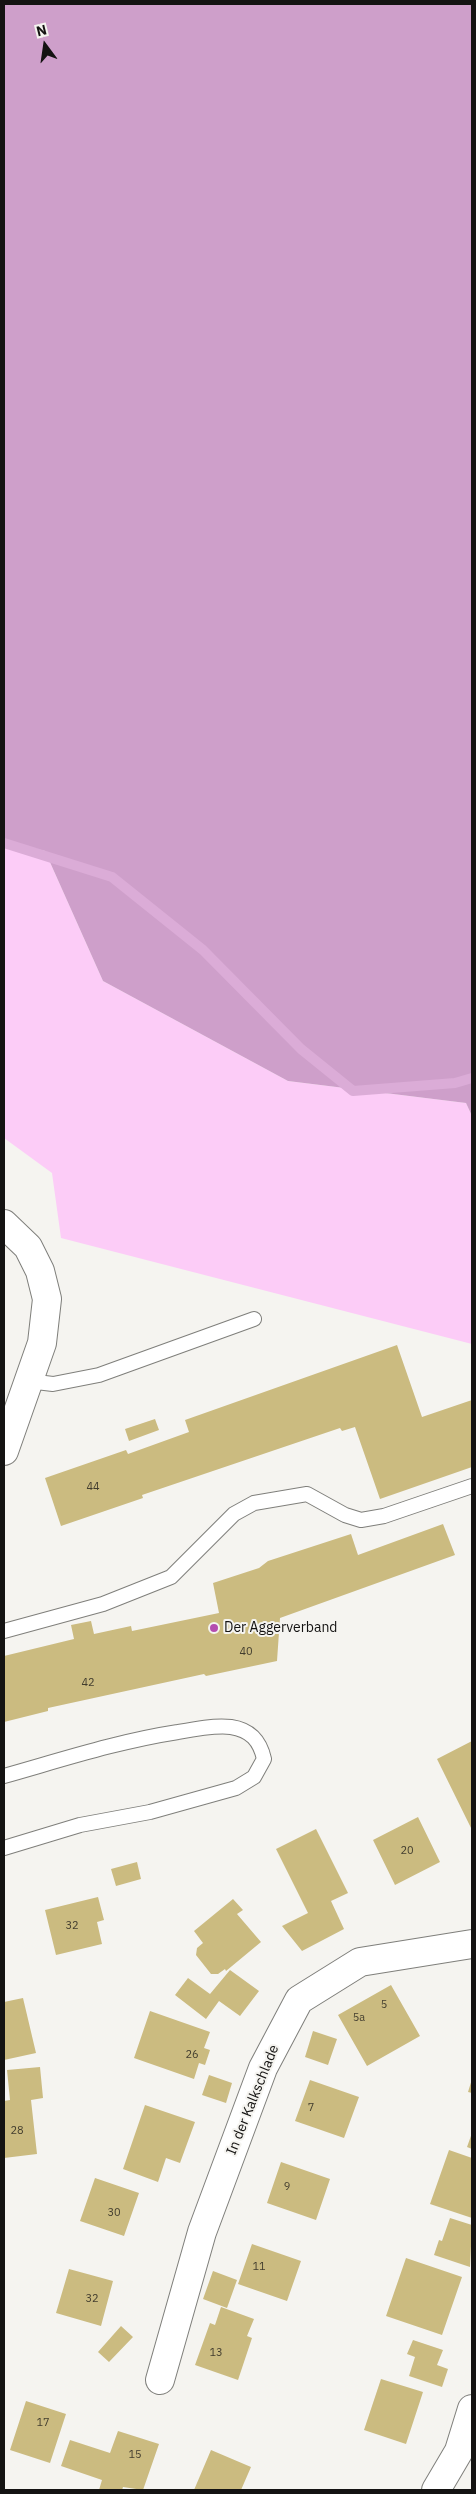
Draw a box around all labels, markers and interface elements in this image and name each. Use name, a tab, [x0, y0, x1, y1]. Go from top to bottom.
north arrow	[20, 20, 70, 70]
text: N	[34, 20, 48, 40]
house number: 44	[86, 1480, 100, 1494]
place label: Der Aggerverband	[224, 1620, 337, 1636]
marker: Der Aggerverband	[208, 1622, 220, 1634]
house number: 40	[239, 1645, 253, 1659]
house number: 42	[81, 1676, 95, 1690]
house number: 20	[400, 1844, 414, 1858]
house number: 32	[65, 1919, 79, 1933]
house number: 5	[381, 1998, 387, 2012]
house number: 5a	[353, 2011, 365, 2025]
street label: In der Kalkschlade	[223, 2043, 283, 2157]
house number: 26	[185, 2048, 199, 2062]
house number: 7	[308, 2101, 314, 2115]
house number: 28	[10, 2124, 24, 2138]
house number: 9	[284, 2180, 290, 2194]
house number: 30	[107, 2206, 121, 2220]
house number: 11	[252, 2260, 266, 2274]
house number: 32	[85, 2292, 99, 2306]
house number: 13	[209, 2346, 223, 2360]
house number: 17	[36, 2416, 50, 2430]
house number: 15	[128, 2448, 142, 2462]

